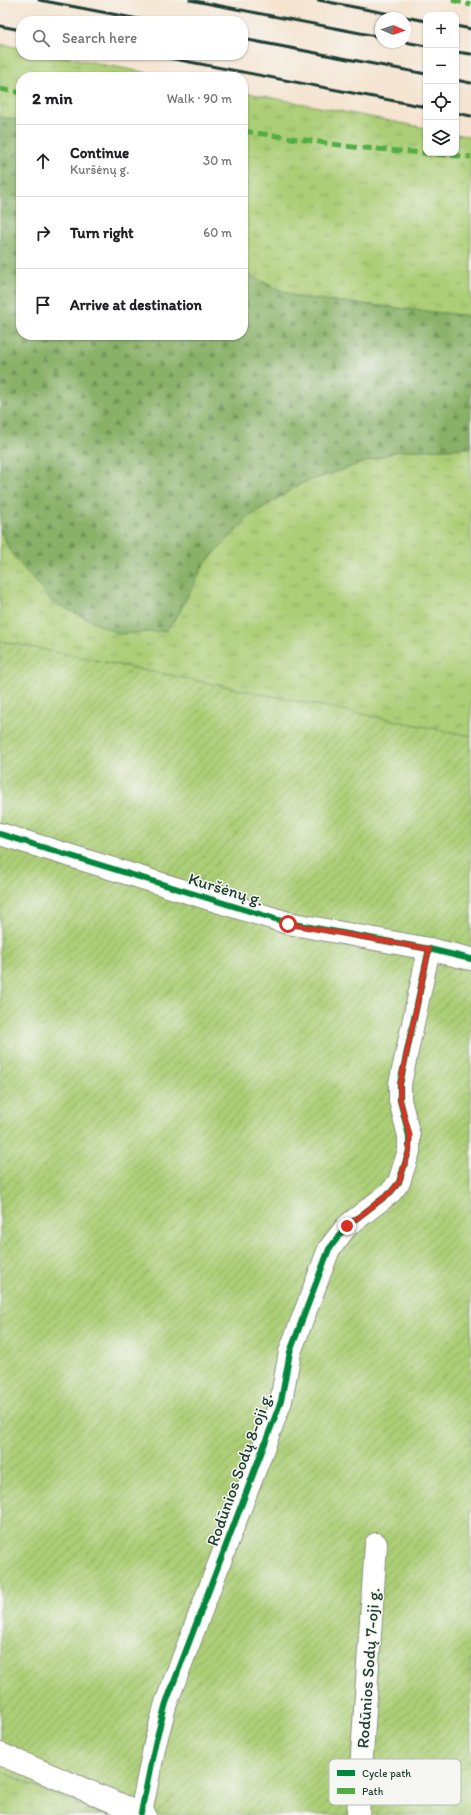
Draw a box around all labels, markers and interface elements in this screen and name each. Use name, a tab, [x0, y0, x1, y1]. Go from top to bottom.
north arrow	[375, 12, 411, 48]
map controls	[423, 12, 459, 156]
button: +	[423, 12, 459, 48]
search box	[16, 16, 248, 60]
icon: search	[30, 27, 52, 49]
text: Search here	[62, 29, 137, 47]
button: −	[423, 48, 459, 84]
button: locate	[423, 84, 459, 120]
text: 2 min	[32, 88, 72, 108]
text: Walk · 90 m	[167, 91, 232, 106]
button: layers	[423, 120, 459, 156]
text: Continue	[70, 144, 129, 162]
icon: ahead	[32, 150, 54, 172]
text: 30 m	[203, 153, 232, 168]
text: Kuršėnų g.	[70, 162, 129, 177]
icon: right	[32, 222, 54, 244]
text: Turn right	[70, 224, 134, 242]
text: 60 m	[203, 225, 232, 240]
icon: arrive	[32, 294, 54, 316]
text: Arrive at destination	[70, 296, 202, 314]
street label: Kuršėnų g.	[186, 868, 266, 910]
route start	[279, 915, 297, 933]
route end	[338, 1217, 356, 1235]
street label: Rodūnios Sodų 8-oji g.	[202, 1389, 276, 1549]
street label: Rodūnios Sodų 7-oji g.	[352, 1587, 384, 1749]
legend	[329, 1759, 461, 1805]
text: Cycle path	[362, 1767, 411, 1780]
text: Path	[362, 1785, 384, 1798]

